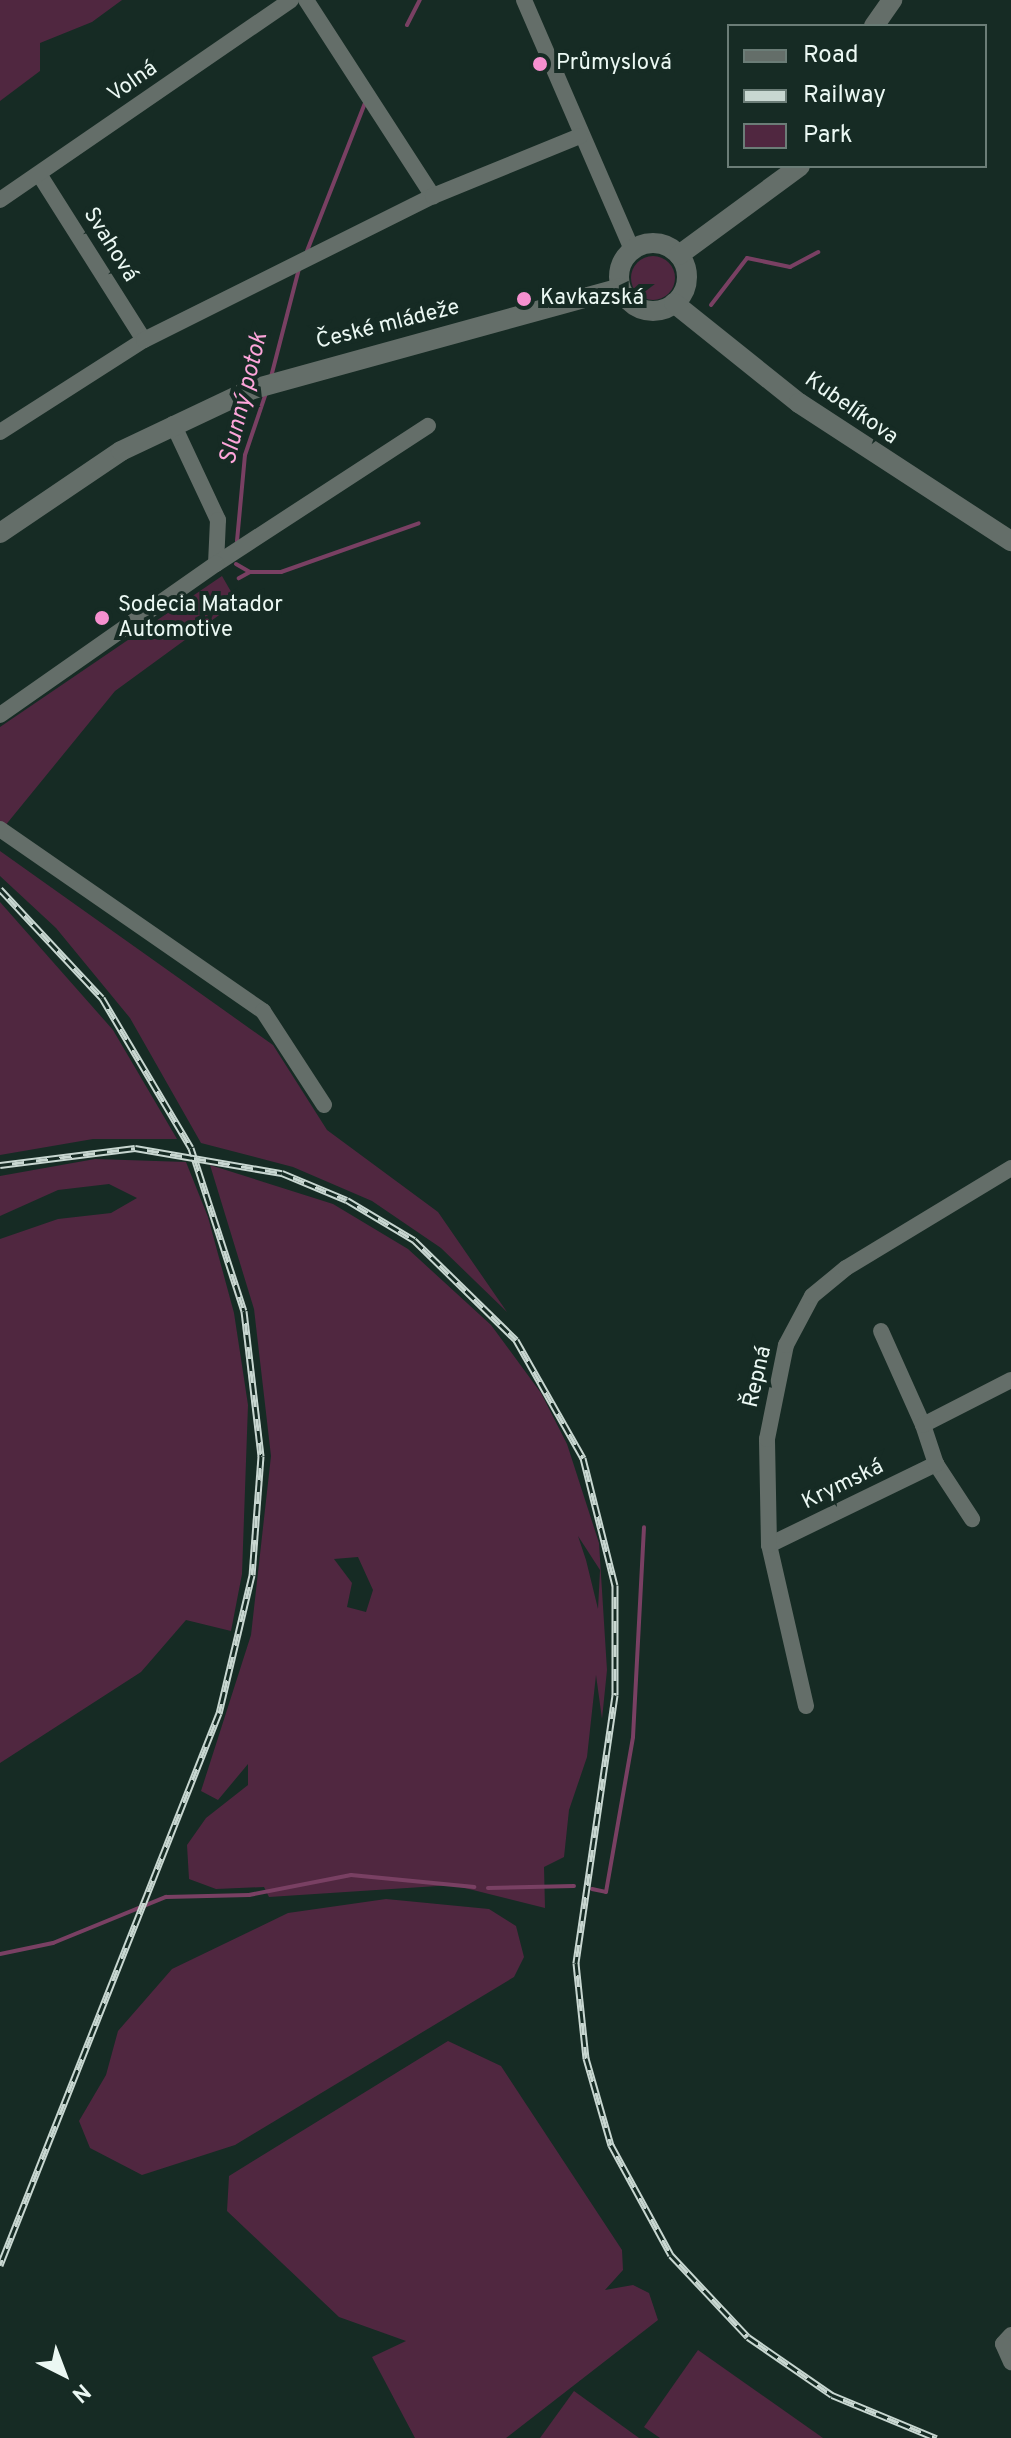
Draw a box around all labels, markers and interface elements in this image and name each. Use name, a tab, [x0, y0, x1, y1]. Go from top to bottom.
legend	[727, 24, 987, 168]
text: Road	[803, 41, 859, 71]
place label: Průmyslová	[556, 51, 672, 77]
marker: Průmyslová	[531, 55, 549, 73]
street label: Volná	[103, 56, 163, 108]
text: Railway	[803, 81, 886, 111]
text: Park	[803, 121, 853, 151]
street label: Svahová	[77, 203, 143, 287]
place label: Kavkazská	[540, 286, 644, 312]
marker: Kavkazská	[515, 290, 533, 308]
street label: České mládeže	[313, 294, 463, 356]
water label: Slunný potok	[215, 330, 275, 468]
street label: Kubelíkova	[799, 367, 903, 451]
place label: Sodecia Matador Automotive	[118, 592, 283, 644]
marker: Sodecia Matador Automotive	[93, 609, 111, 627]
street label: Řepná	[738, 1344, 778, 1410]
street label: Krymská	[798, 1454, 888, 1516]
north arrow	[24, 2334, 104, 2414]
text: N	[65, 2377, 95, 2408]

